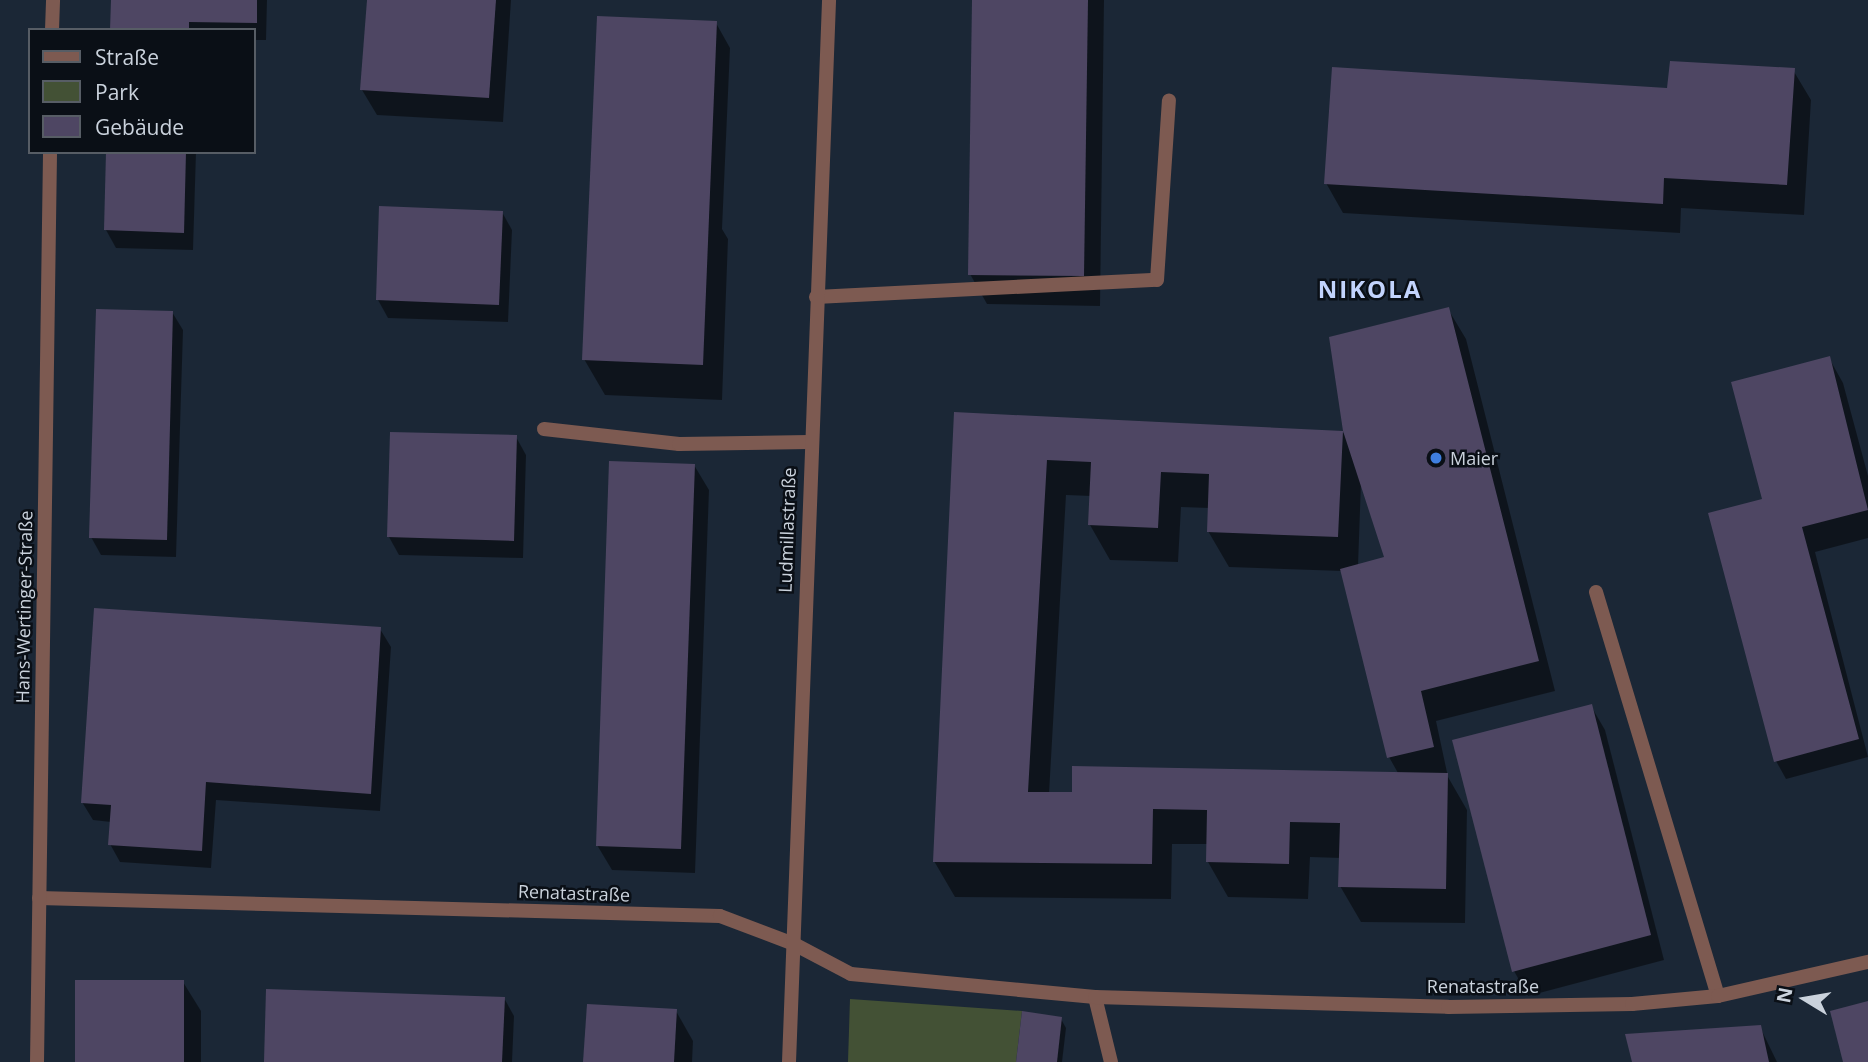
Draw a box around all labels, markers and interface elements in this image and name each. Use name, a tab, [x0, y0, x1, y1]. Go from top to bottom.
legend	[28, 28, 256, 154]
text: Straße	[95, 43, 159, 71]
text: Park	[95, 78, 139, 106]
text: Gebäude	[95, 113, 184, 141]
district label: NIKOLA	[1318, 275, 1422, 303]
place label: Maier	[1450, 447, 1498, 469]
marker: Maier	[1428, 450, 1444, 466]
street label: Ludmillastraße	[774, 467, 800, 593]
street label: Hans-Wertinger-Straße	[12, 510, 36, 704]
street label: Renatastraße	[517, 880, 631, 906]
north arrow	[1770, 964, 1840, 1034]
street label: Renatastraße	[1427, 975, 1539, 997]
text: N	[1770, 985, 1799, 1005]

